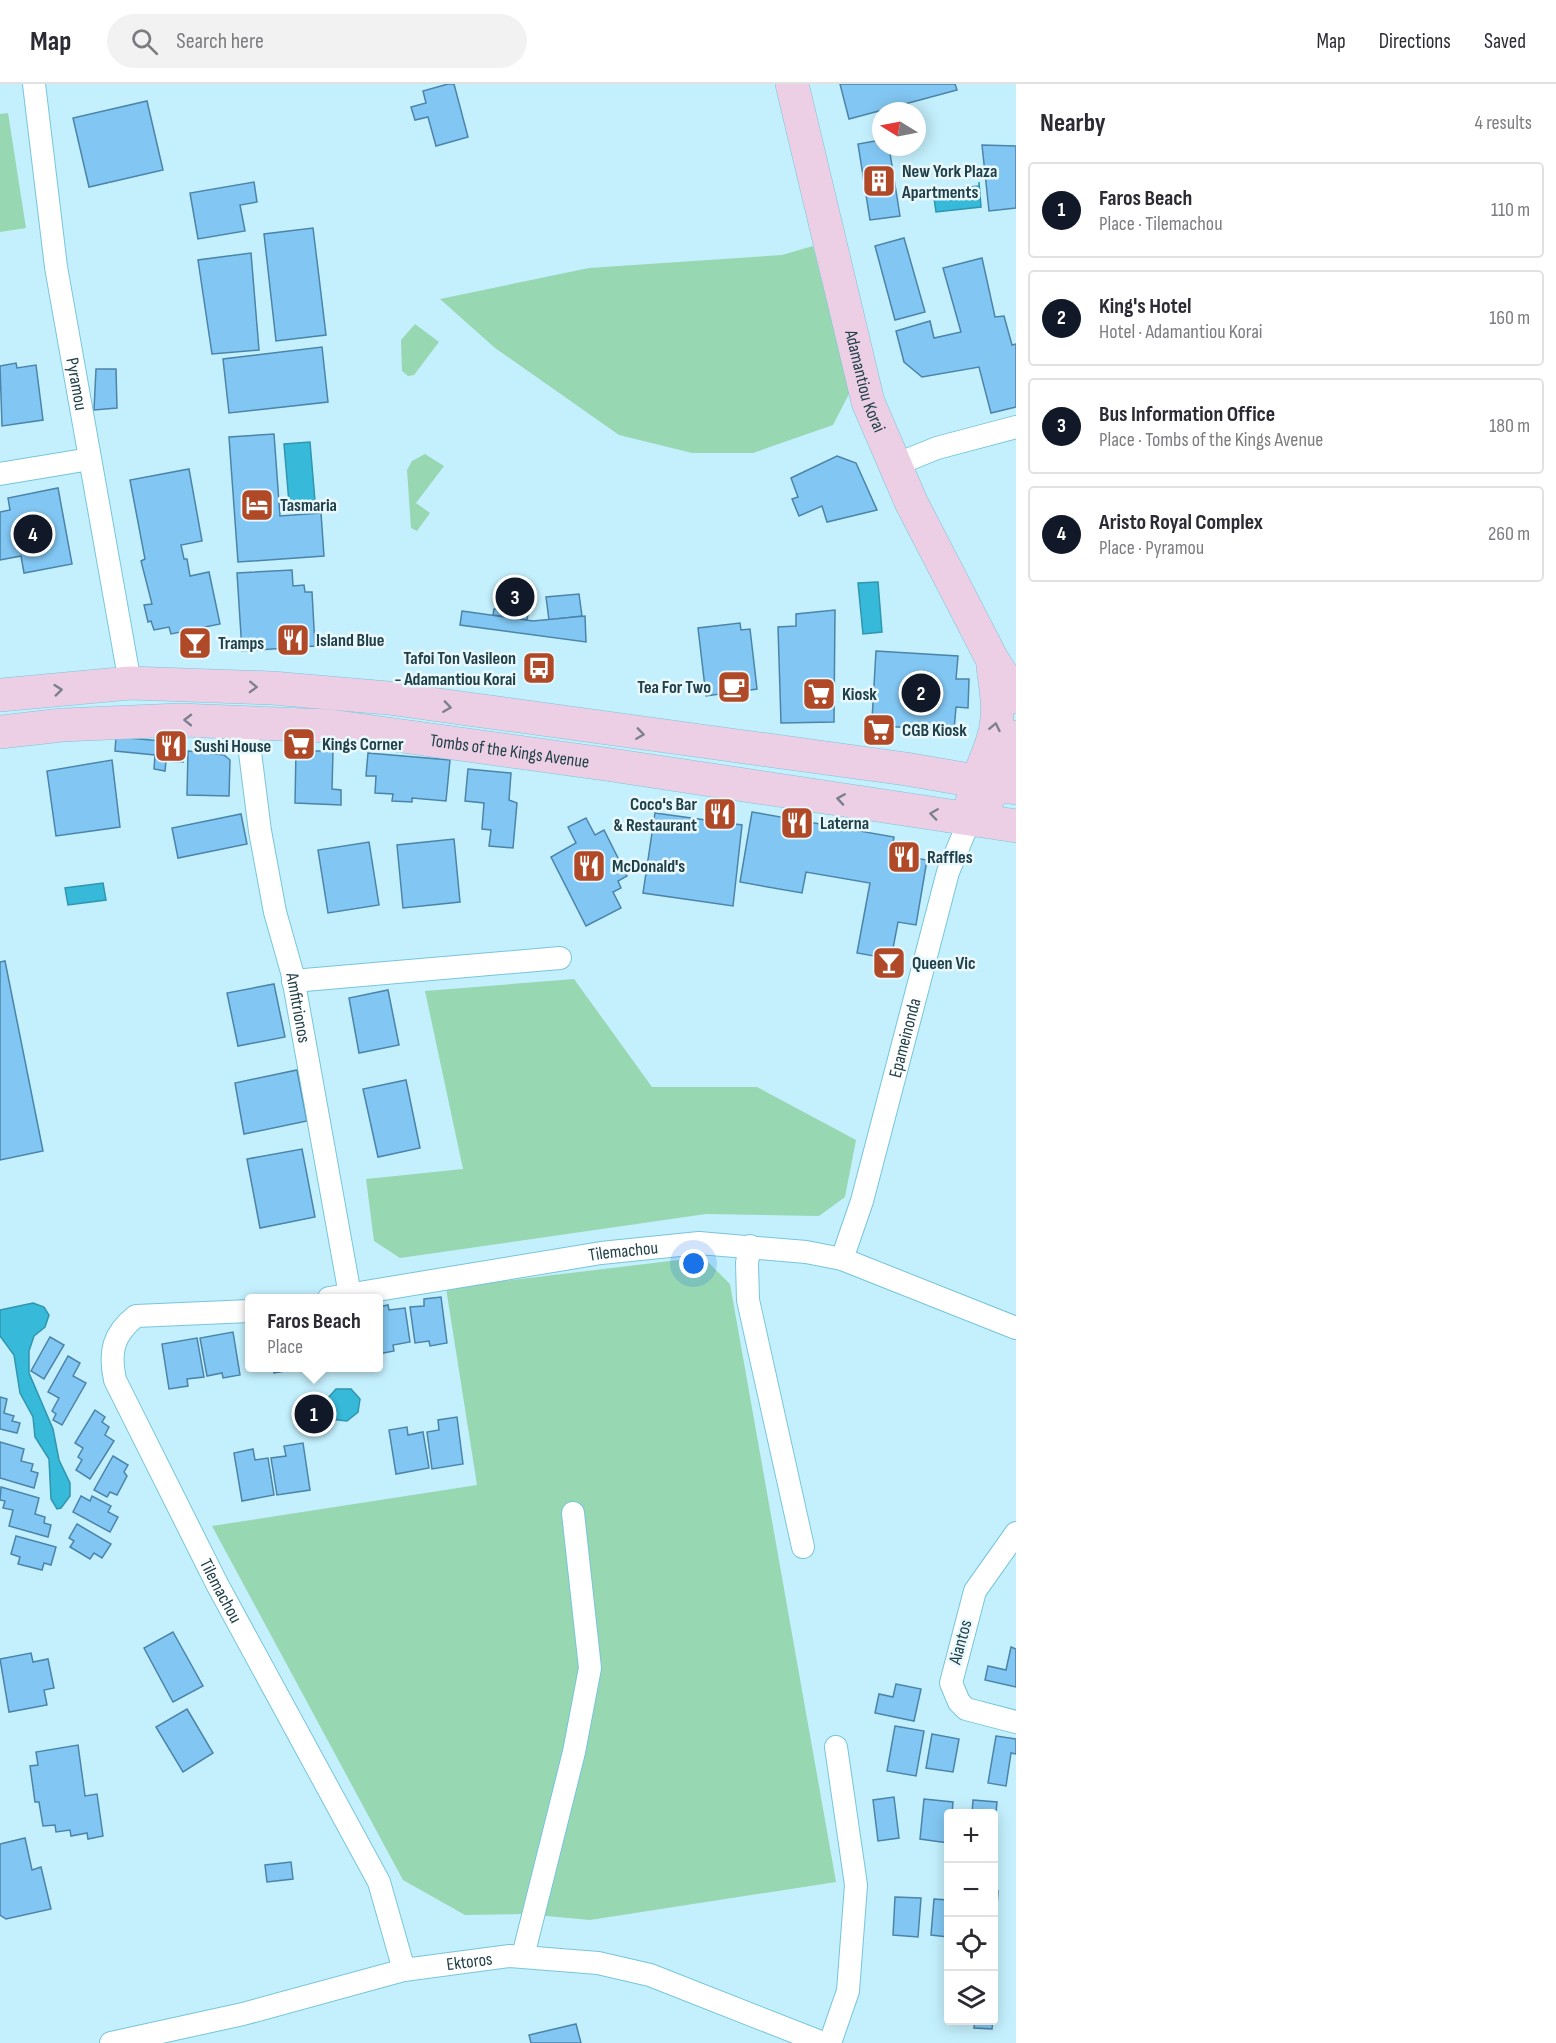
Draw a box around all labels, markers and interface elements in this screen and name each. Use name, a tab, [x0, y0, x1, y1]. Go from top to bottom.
search box	[107, 14, 527, 68]
text: Map	[30, 25, 71, 58]
icon: search	[128, 25, 161, 58]
text: Search here	[176, 28, 264, 55]
text: Map	[1316, 29, 1346, 54]
text: Directions	[1379, 29, 1451, 54]
text: Saved	[1484, 29, 1526, 54]
north arrow	[872, 102, 926, 156]
text: Nearby	[1040, 108, 1106, 139]
text: 4 results	[1475, 111, 1532, 135]
place label: New York Plaza Apartments	[901, 161, 997, 203]
building icon: New York Plaza Apartments	[861, 163, 897, 199]
text: Faros Beach	[1099, 185, 1192, 212]
text: 1	[1058, 198, 1065, 222]
text: 110 m	[1491, 198, 1530, 222]
text: Place · Tilemachou	[1099, 212, 1223, 236]
text: King's Hotel	[1099, 293, 1192, 320]
text: 2	[1057, 306, 1066, 330]
text: 160 m	[1489, 306, 1530, 330]
text: Hotel · Adamantiou Korai	[1099, 320, 1263, 344]
street label: Adamantiou Korai	[840, 327, 890, 436]
street label: Pyramou	[61, 356, 91, 412]
text: Bus Information Office	[1099, 401, 1275, 428]
text: 3	[1057, 414, 1066, 438]
text: 180 m	[1489, 414, 1530, 438]
text: Place · Tombs of the Kings Avenue	[1099, 428, 1323, 452]
hotel icon: Tasmaria	[239, 487, 275, 523]
place label: Tasmaria	[280, 495, 337, 516]
text: Aristo Royal Complex	[1099, 509, 1263, 536]
pin: 4	[14, 512, 52, 556]
text: 4	[1057, 522, 1066, 546]
text: 260 m	[1488, 522, 1530, 546]
text: Place · Pyramou	[1099, 536, 1204, 560]
pin: 3	[496, 574, 534, 620]
restaurant icon: Island Blue	[275, 622, 311, 658]
bar icon: Tramps	[177, 625, 213, 661]
place label: Island Blue	[316, 630, 384, 651]
place label: Tramps	[218, 633, 264, 654]
place label: Tafoi Ton Vasileon - Adamantiou Korai	[394, 648, 516, 690]
bus stop icon: Tafoi Ton Vasileon - Adamantiou Korai	[521, 650, 557, 686]
cafe icon: Tea For Two	[716, 669, 752, 705]
pin: 2	[902, 670, 940, 716]
supermarket icon: Kiosk	[801, 676, 837, 712]
place label: Tea For Two	[637, 677, 711, 698]
one-way arrow	[248, 680, 257, 693]
one-way arrow	[54, 684, 63, 697]
place label: Kiosk	[842, 684, 877, 705]
one-way arrow	[442, 700, 451, 712]
supermarket icon: CGB Kiosk	[861, 712, 897, 748]
one-way arrow	[183, 714, 192, 726]
place label: CGB Kiosk	[902, 720, 967, 741]
one-way arrow	[988, 722, 1001, 732]
supermarket icon: Kings Corner	[281, 726, 317, 762]
restaurant icon: Sushi House	[153, 728, 189, 764]
one-way arrow	[635, 728, 644, 740]
street label: Tombs of the Kings Avenue	[429, 730, 591, 773]
place label: Kings Corner	[322, 734, 404, 755]
place label: Sushi House	[194, 736, 271, 757]
place label: Coco's Bar & Restaurant	[614, 794, 697, 836]
one-way arrow	[836, 794, 846, 806]
restaurant icon: Coco's Bar & Restaurant	[702, 796, 738, 832]
restaurant icon: Laterna	[779, 805, 815, 841]
one-way arrow	[930, 808, 939, 820]
place label: Laterna	[820, 813, 869, 834]
restaurant icon: Raffles	[886, 839, 922, 875]
place label: Raffles	[927, 847, 973, 868]
restaurant icon: McDonald's	[571, 848, 607, 884]
place label: McDonald's	[612, 856, 685, 877]
bar icon: Queen Vic	[871, 945, 907, 981]
place label: Queen Vic	[912, 953, 976, 974]
street label: Amfitrionos	[281, 970, 315, 1045]
street label: Epameinonda	[885, 996, 926, 1080]
street label: Tilemachou	[587, 1237, 659, 1266]
your location	[679, 1249, 708, 1278]
popup	[245, 1294, 383, 1372]
text: Faros Beach	[267, 1308, 361, 1335]
text: Place	[267, 1335, 303, 1359]
pin: 1	[294, 1392, 334, 1436]
street label: Tilemachou	[195, 1555, 246, 1627]
street label: Aiantos	[944, 1618, 976, 1668]
map controls	[944, 1809, 998, 2025]
button: +	[944, 1809, 998, 1863]
button: −	[944, 1863, 998, 1917]
button: locate	[944, 1917, 998, 1971]
street label: Ektoros	[445, 1948, 494, 1975]
button: layers	[944, 1971, 998, 2025]

